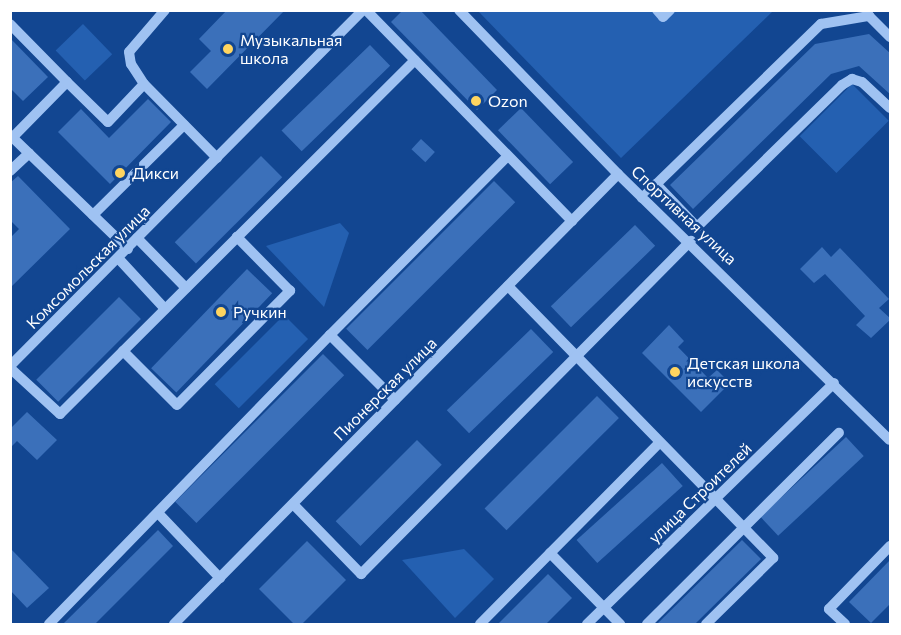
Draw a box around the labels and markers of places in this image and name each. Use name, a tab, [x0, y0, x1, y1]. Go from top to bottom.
place label: Музыкальная школа	[240, 30, 343, 68]
marker: Музыкальная школа	[221, 42, 235, 56]
place label: Ozon	[488, 91, 528, 111]
marker: Ozon	[469, 94, 483, 108]
place label: Дикси	[132, 163, 179, 183]
marker: Дикси	[113, 166, 127, 180]
place label: Ручкин	[233, 302, 287, 322]
marker: Ручкин	[214, 305, 228, 319]
place label: Детская школа искусств	[687, 353, 800, 391]
marker: Детская школа искусств	[668, 365, 682, 379]

